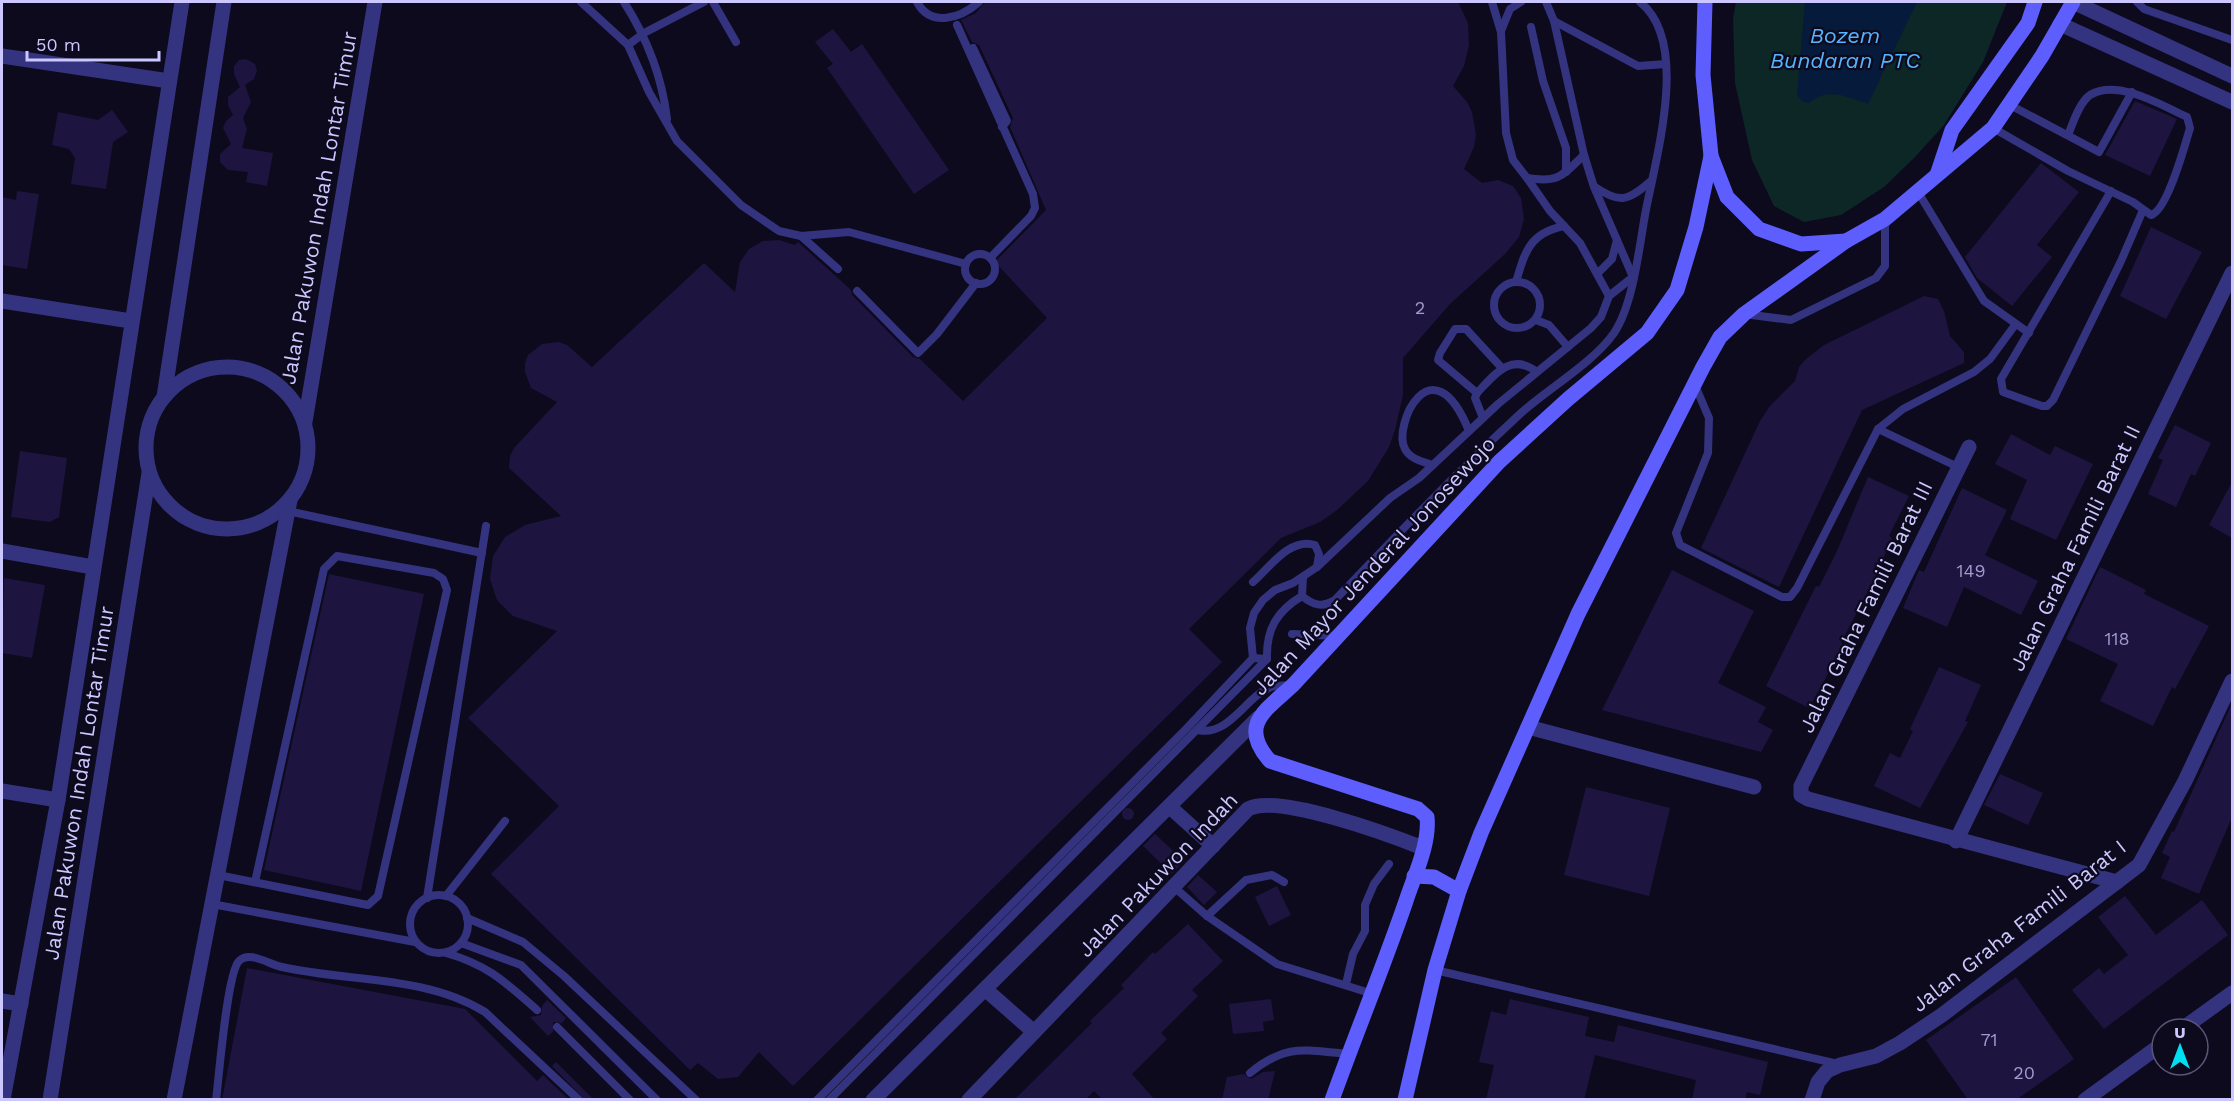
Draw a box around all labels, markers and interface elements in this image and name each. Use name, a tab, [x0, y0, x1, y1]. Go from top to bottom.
water label: Bozem Bundaran PTC	[1770, 23, 1920, 73]
scale bar	[27, 24, 159, 62]
street label: Jalan Pakuwon Indah Lontar Timur	[275, 29, 362, 386]
text: 50 m	[36, 34, 81, 55]
house number: 2	[1415, 297, 1425, 318]
street label: Jalan Graha Famili Barat II	[2004, 421, 2145, 675]
street label: Jalan Mayor Jenderal Jonosewojo	[1247, 431, 1500, 700]
street label: Jalan Graha Famili Barat III	[1794, 477, 1938, 737]
house number: 149	[1956, 560, 1986, 581]
street label: Jalan Pakuwon Indah Lontar Timur	[38, 604, 119, 962]
house number: 118	[2104, 628, 2130, 649]
street label: Jalan Pakuwon Indah	[1073, 787, 1243, 962]
street label: Jalan Graha Famili Barat I	[1907, 834, 2131, 1017]
north arrow	[2150, 1017, 2210, 1077]
text: U	[2174, 1023, 2186, 1042]
house number: 71	[1980, 1029, 1998, 1050]
house number: 20	[2013, 1062, 2035, 1083]

